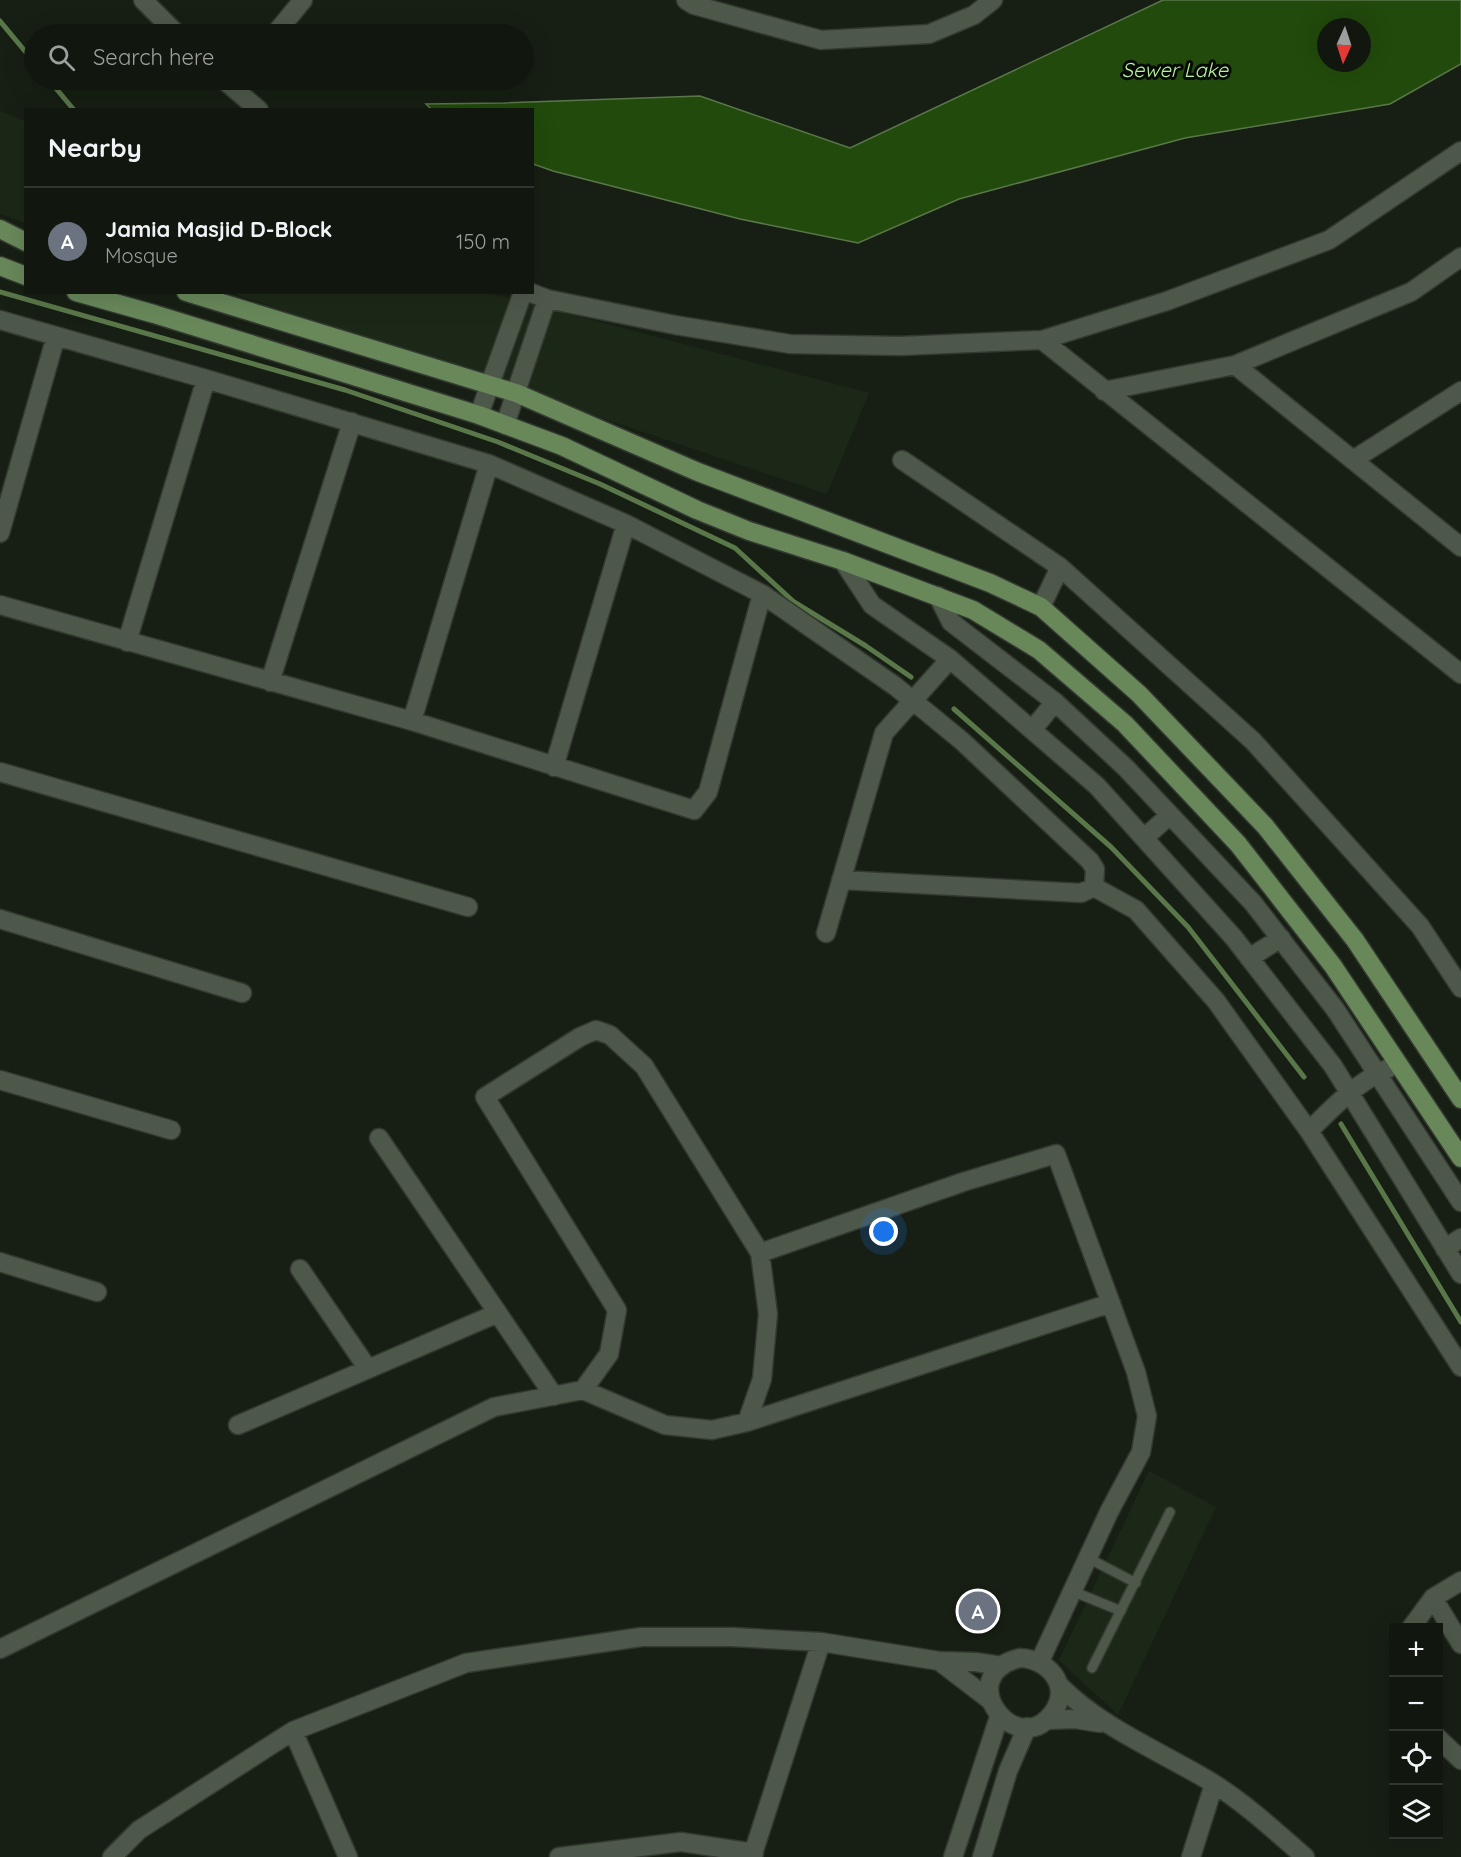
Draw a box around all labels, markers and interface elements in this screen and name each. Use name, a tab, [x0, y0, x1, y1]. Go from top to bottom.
north arrow	[1317, 18, 1371, 72]
search box	[24, 24, 534, 90]
icon: search	[45, 41, 78, 74]
text: Search here	[93, 43, 214, 71]
water label: Sewer Lake	[1122, 57, 1229, 82]
text: Nearby	[48, 131, 142, 164]
text: Jamia Masjid D-Block	[105, 215, 332, 243]
text: A	[61, 229, 74, 254]
text: 150 m	[456, 229, 510, 254]
text: Mosque	[105, 243, 178, 268]
your location	[869, 1217, 898, 1246]
pin: A	[958, 1588, 998, 1634]
map controls	[1389, 1623, 1443, 1839]
button: +	[1389, 1623, 1443, 1677]
button: −	[1389, 1677, 1443, 1731]
button: locate	[1389, 1731, 1443, 1785]
button: layers	[1389, 1785, 1443, 1839]

